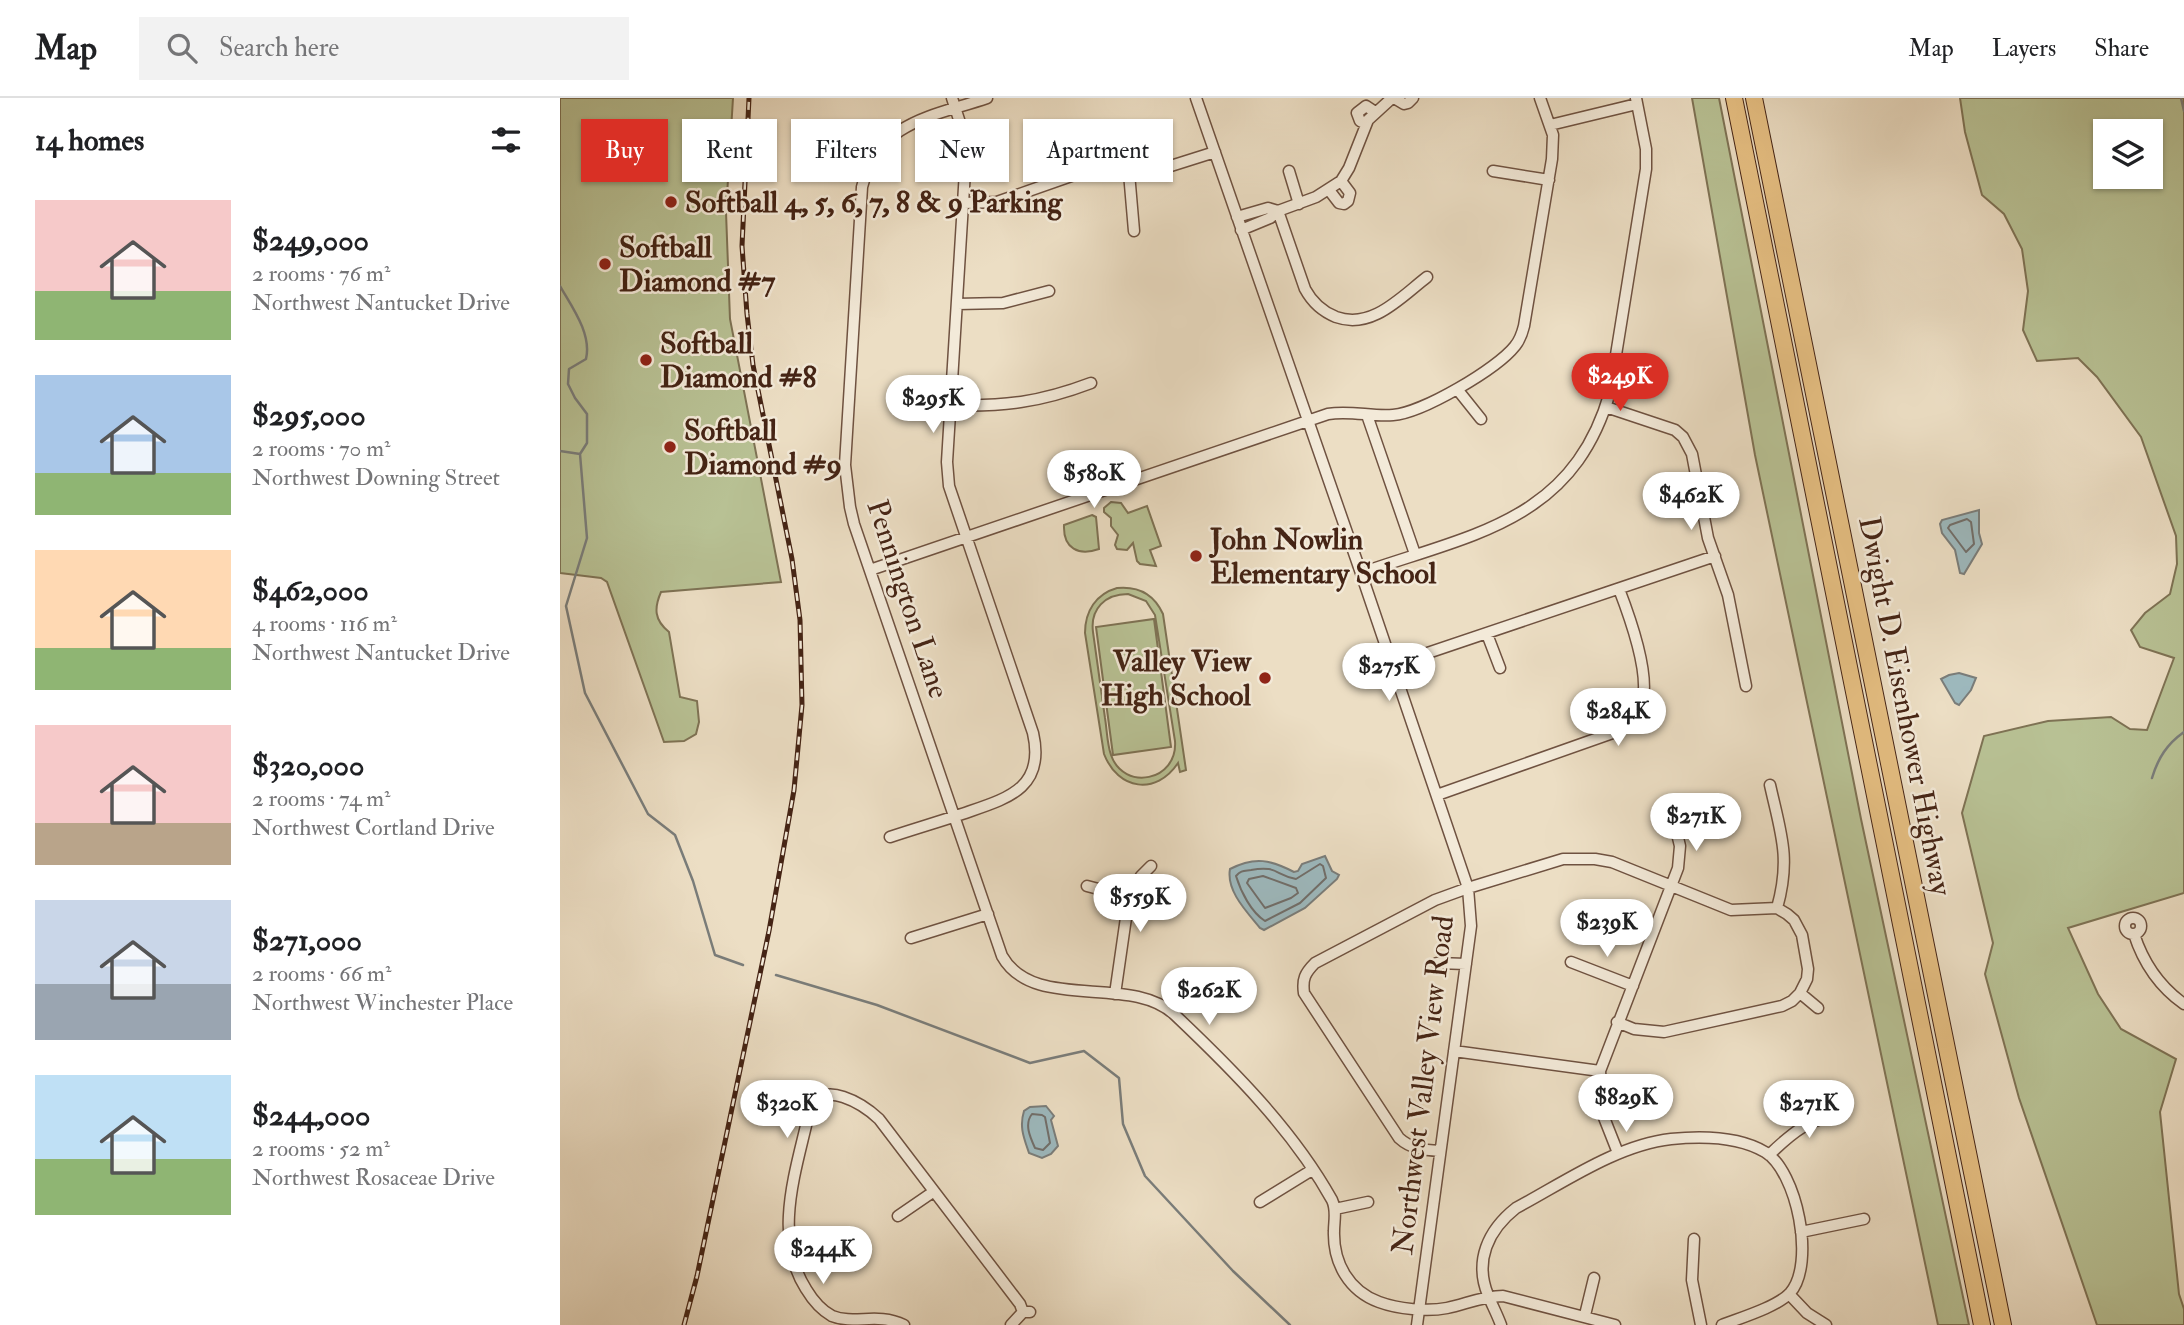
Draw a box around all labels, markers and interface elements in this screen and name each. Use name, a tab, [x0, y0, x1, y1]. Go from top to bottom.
search box	[139, 17, 629, 80]
text: Map	[35, 28, 97, 69]
icon: search	[163, 29, 201, 67]
text: Search here	[219, 32, 339, 64]
text: Map	[1909, 33, 1954, 64]
text: Layers	[1992, 33, 2056, 64]
text: Share	[2094, 33, 2149, 64]
chip: Buy	[581, 119, 668, 182]
chip: Rent	[682, 119, 777, 182]
chip: Filters	[791, 119, 901, 182]
chip: New	[915, 119, 1009, 182]
chip: Apartment	[1023, 119, 1173, 182]
map controls	[2093, 119, 2163, 189]
button: layers	[2093, 119, 2163, 189]
icon: filters	[487, 121, 525, 159]
text: 14 homes	[35, 122, 144, 159]
place label: Softball 4, 5, 6, 7, 8 & 9 Parking	[685, 184, 1063, 221]
marker: Softball 4, 5, 6, 7, 8 & 9 Parking	[663, 194, 679, 210]
text: $249,000	[252, 222, 369, 259]
icon: home	[91, 228, 175, 312]
place label: Softball Diamond #7	[619, 229, 776, 300]
marker: Softball Diamond #7	[597, 256, 613, 272]
text: 2 rooms · 76 m²	[252, 259, 390, 288]
text: Northwest Nantucket Drive	[252, 288, 510, 317]
place label: Softball Diamond #8	[660, 325, 817, 396]
marker: Softball Diamond #8	[638, 352, 654, 368]
pin: $249K	[1571, 354, 1669, 413]
text: $249K	[1588, 361, 1652, 390]
pin: $295K	[884, 376, 982, 435]
text: $295K	[902, 383, 964, 412]
text: $295,000	[252, 397, 366, 434]
icon: home	[91, 403, 175, 487]
place label: Softball Diamond #9	[684, 412, 842, 483]
text: 2 rooms · 70 m²	[252, 434, 391, 463]
marker: Softball Diamond #9	[662, 439, 678, 455]
pin: $580K	[1045, 450, 1143, 510]
text: $580K	[1063, 458, 1125, 487]
text: Northwest Downing Street	[252, 463, 500, 492]
pin: $462K	[1642, 472, 1740, 532]
text: $462K	[1659, 480, 1723, 509]
street label: Pennington Lane	[859, 495, 957, 703]
street label: Dwight D. Eisenhower Highway	[1850, 513, 1960, 899]
place label: John Nowlin Elementary School	[1208, 521, 1437, 592]
marker: John Nowlin Elementary School	[1188, 548, 1204, 564]
text: $462,000	[252, 572, 369, 609]
icon: home	[91, 578, 175, 662]
text: 4 rooms · 116 m²	[252, 609, 397, 638]
text: Northwest Nantucket Drive	[252, 638, 510, 667]
place label: Valley View High School	[1101, 643, 1253, 714]
pin: $275K	[1340, 644, 1438, 703]
text: $275K	[1358, 651, 1420, 680]
marker: Valley View High School	[1257, 670, 1273, 686]
pin: $284K	[1569, 688, 1667, 748]
text: $284K	[1586, 696, 1650, 725]
text: $320,000	[252, 747, 364, 784]
icon: home	[91, 753, 175, 837]
text: 2 rooms · 74 m²	[252, 784, 391, 813]
pin: $271K	[1647, 794, 1745, 853]
text: $271K	[1666, 801, 1726, 830]
text: Northwest Cortland Drive	[252, 813, 495, 842]
pin: $559K	[1091, 874, 1189, 934]
text: $559K	[1109, 882, 1171, 911]
pin: $239K	[1558, 900, 1656, 959]
text: $239K	[1576, 907, 1638, 936]
street label: Northwest Valley View Road	[1384, 913, 1462, 1257]
text: $271,000	[252, 922, 362, 959]
icon: home	[91, 928, 175, 1012]
text: 2 rooms · 66 m²	[252, 959, 391, 988]
pin: $262K	[1160, 968, 1258, 1027]
text: $262K	[1177, 975, 1241, 1004]
text: Northwest Winchester Place	[252, 988, 513, 1017]
pin: $829K	[1577, 1074, 1675, 1134]
pin: $320K	[738, 1080, 836, 1140]
pin: $271K	[1760, 1080, 1858, 1140]
text: $829K	[1594, 1082, 1658, 1111]
text: $320K	[756, 1088, 818, 1117]
text: $271K	[1779, 1088, 1839, 1117]
text: $244,000	[252, 1097, 370, 1134]
icon: home	[91, 1103, 175, 1187]
text: 2 rooms · 52 m²	[252, 1134, 390, 1163]
text: Northwest Rosaceae Drive	[252, 1163, 495, 1192]
pin: $244K	[774, 1226, 872, 1286]
text: $244K	[790, 1234, 856, 1263]

